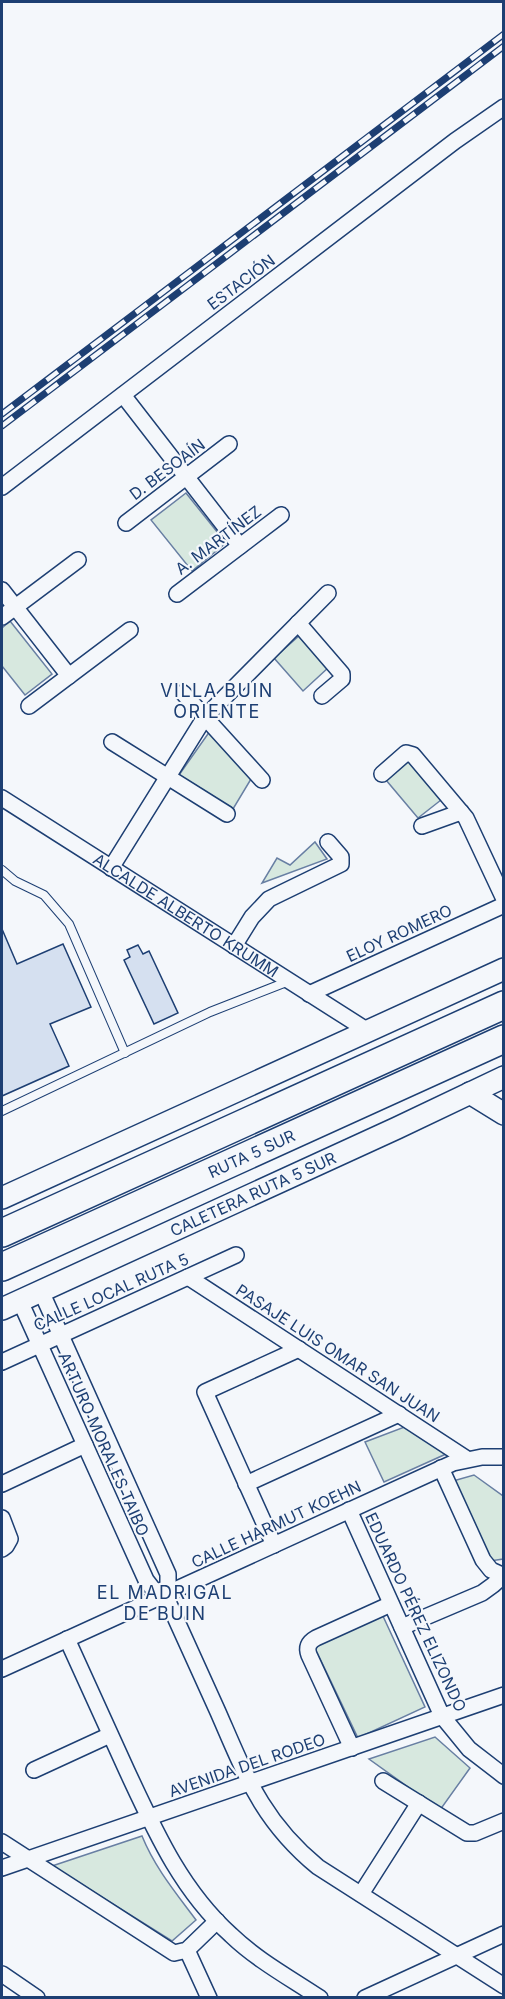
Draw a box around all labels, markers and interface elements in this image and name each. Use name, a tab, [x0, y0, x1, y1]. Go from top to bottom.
street label: ESTACIÓN	[203, 250, 279, 314]
street label: D. BESOAÍN	[125, 434, 209, 504]
street label: A. MARTÍNEZ	[171, 501, 265, 579]
district label: VILLA BUIN ORIENTE	[160, 680, 274, 722]
street label: ALCALDE ALBERTO KRUMM	[90, 849, 282, 981]
street label: ELOY ROMERO	[343, 900, 455, 966]
street label: RUTA 5 SUR	[205, 1125, 298, 1182]
street label: CALETERA RUTA 5 SUR	[167, 1147, 339, 1241]
street label: CALLE LOCAL RUTA 5	[30, 1249, 192, 1335]
street label: PASAJE LUIS OMAR SAN JUAN	[232, 1280, 444, 1426]
street label: ARTURO MORALES TAIBO	[54, 1349, 154, 1539]
street label: CALLE HARMUT KOEHN	[188, 1476, 364, 1572]
street label: EDUARDO PÉREZ ELIZONDO	[361, 1509, 471, 1715]
district label: EL MADRIGAL DE BUIN	[97, 1582, 233, 1624]
street label: AVENIDA DEL RODEO	[166, 1729, 328, 1801]

